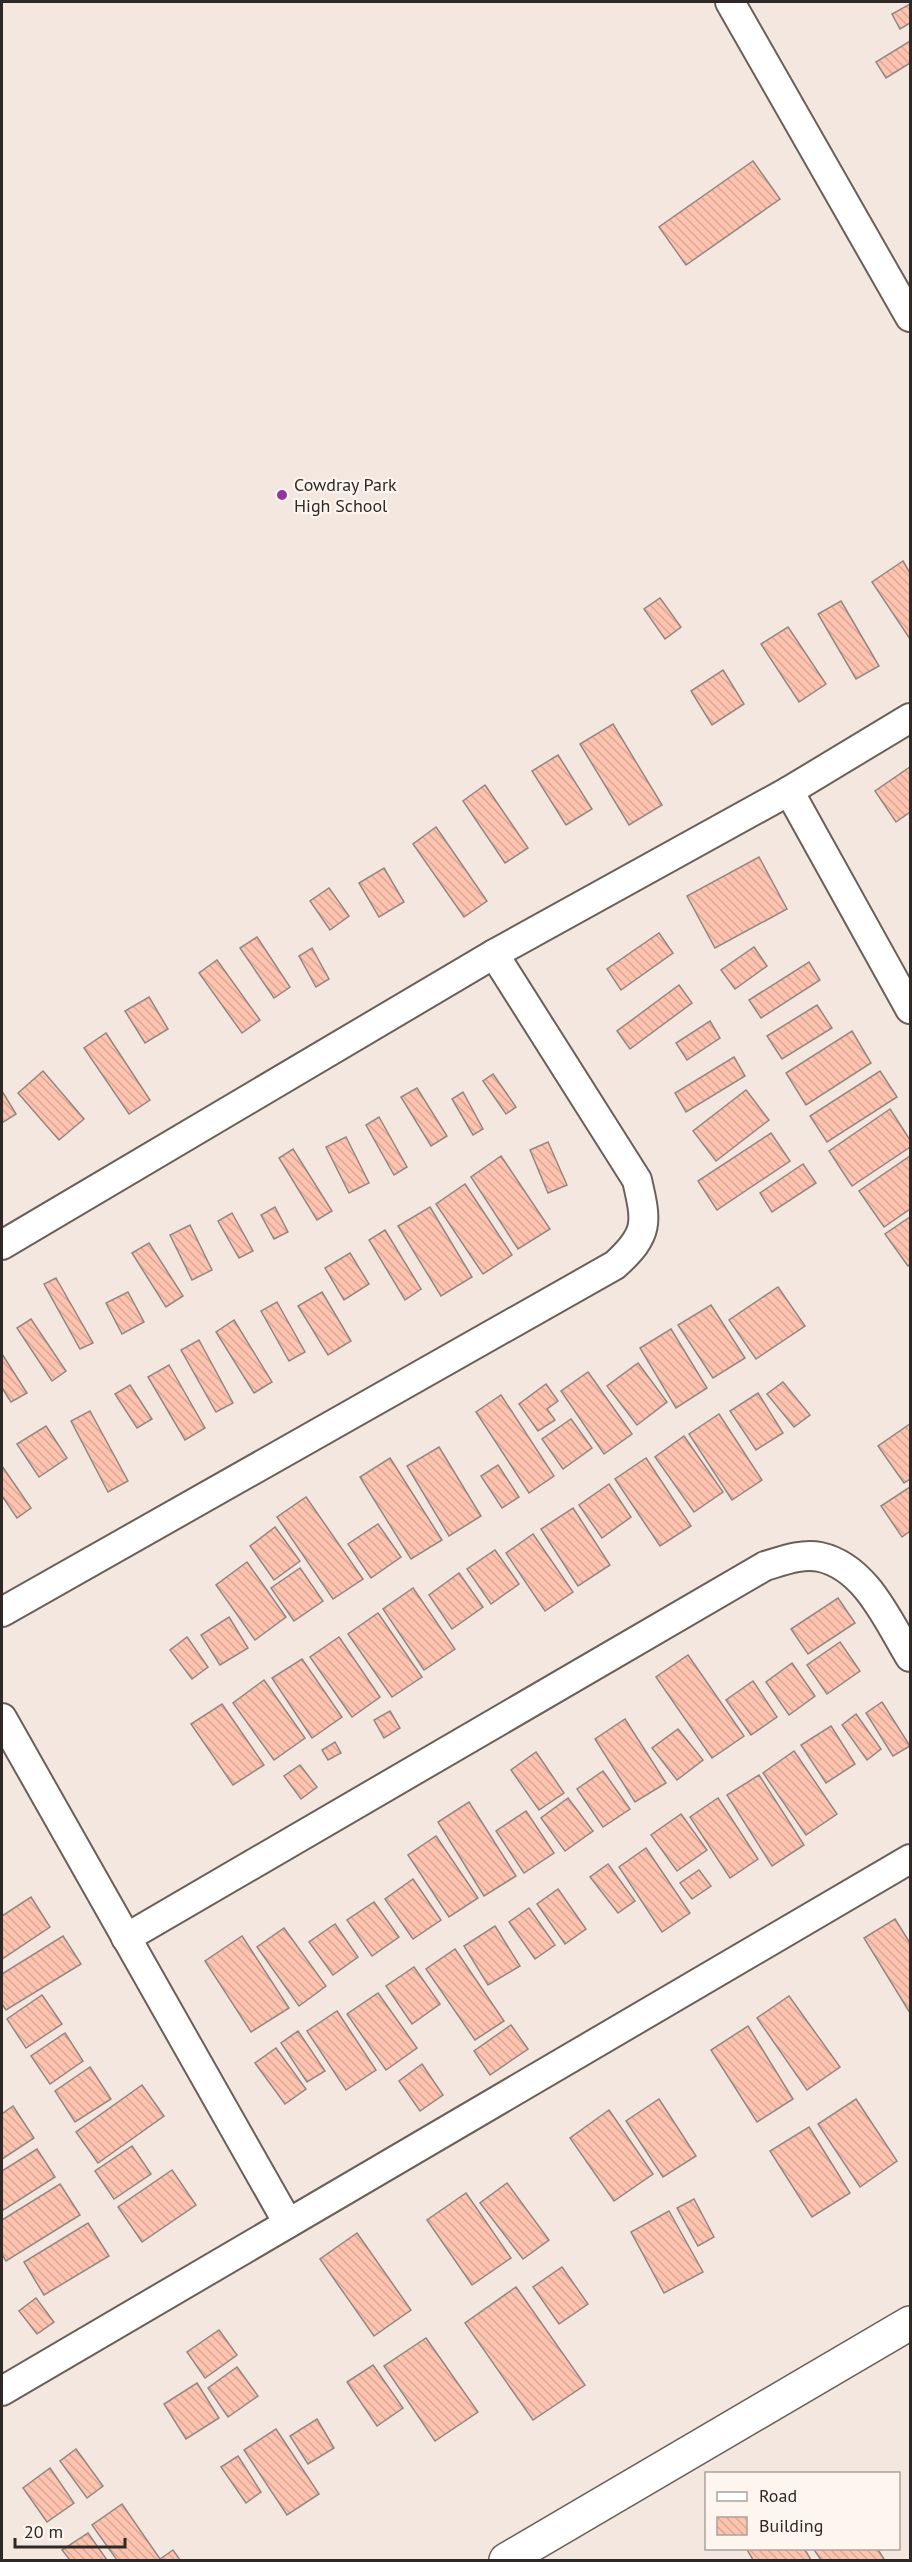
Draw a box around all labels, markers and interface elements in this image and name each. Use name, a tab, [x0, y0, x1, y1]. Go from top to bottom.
place label: Cowdray Park High School	[294, 473, 397, 517]
marker: Cowdray Park High School	[275, 488, 289, 502]
legend	[705, 2472, 900, 2550]
text: Road	[759, 2484, 797, 2507]
scale bar	[15, 2511, 124, 2549]
text: Building	[759, 2514, 823, 2537]
text: 20 m	[24, 2520, 63, 2543]

